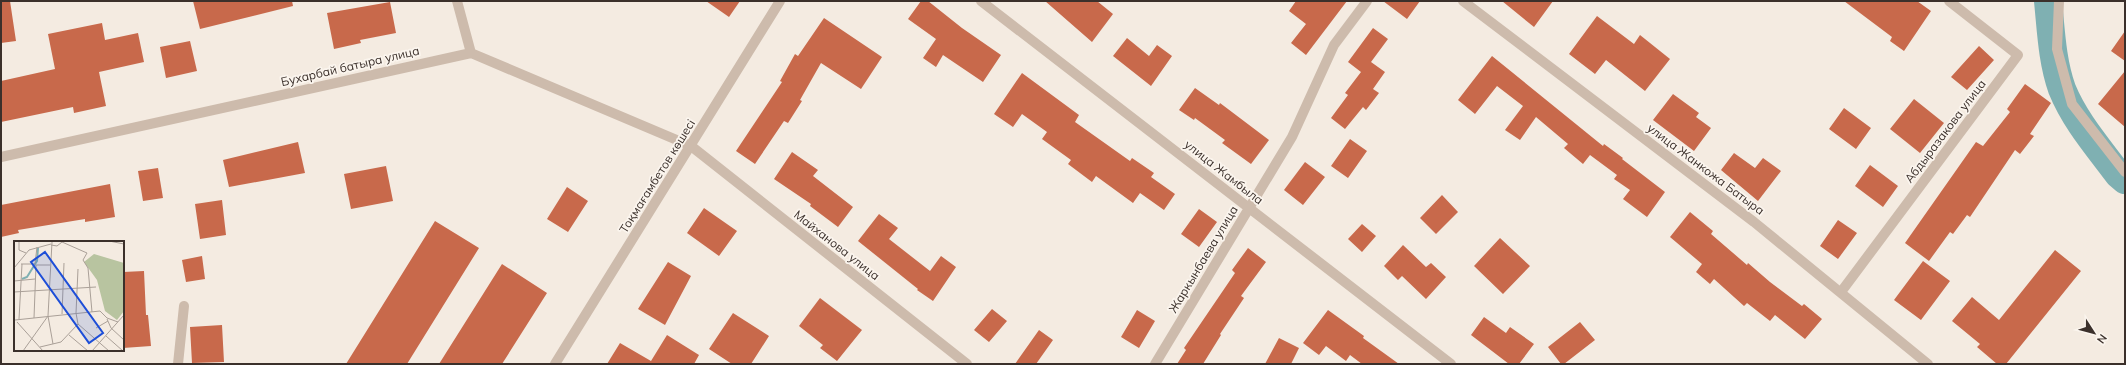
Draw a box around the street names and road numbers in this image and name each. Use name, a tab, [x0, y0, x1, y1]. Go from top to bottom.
street label: Бухарбай батыра улица	[279, 43, 421, 89]
street label: Абдыразакова улица	[1901, 76, 1989, 186]
street label: Тоқмағамбетов көшесі	[616, 116, 698, 236]
street label: улица Жанкожа Батыра	[1645, 120, 1767, 218]
street label: улица Жамбыла	[1182, 137, 1266, 207]
street label: Жаркынбаева улица	[1165, 203, 1241, 315]
street label: Майханова улица	[791, 207, 883, 283]

